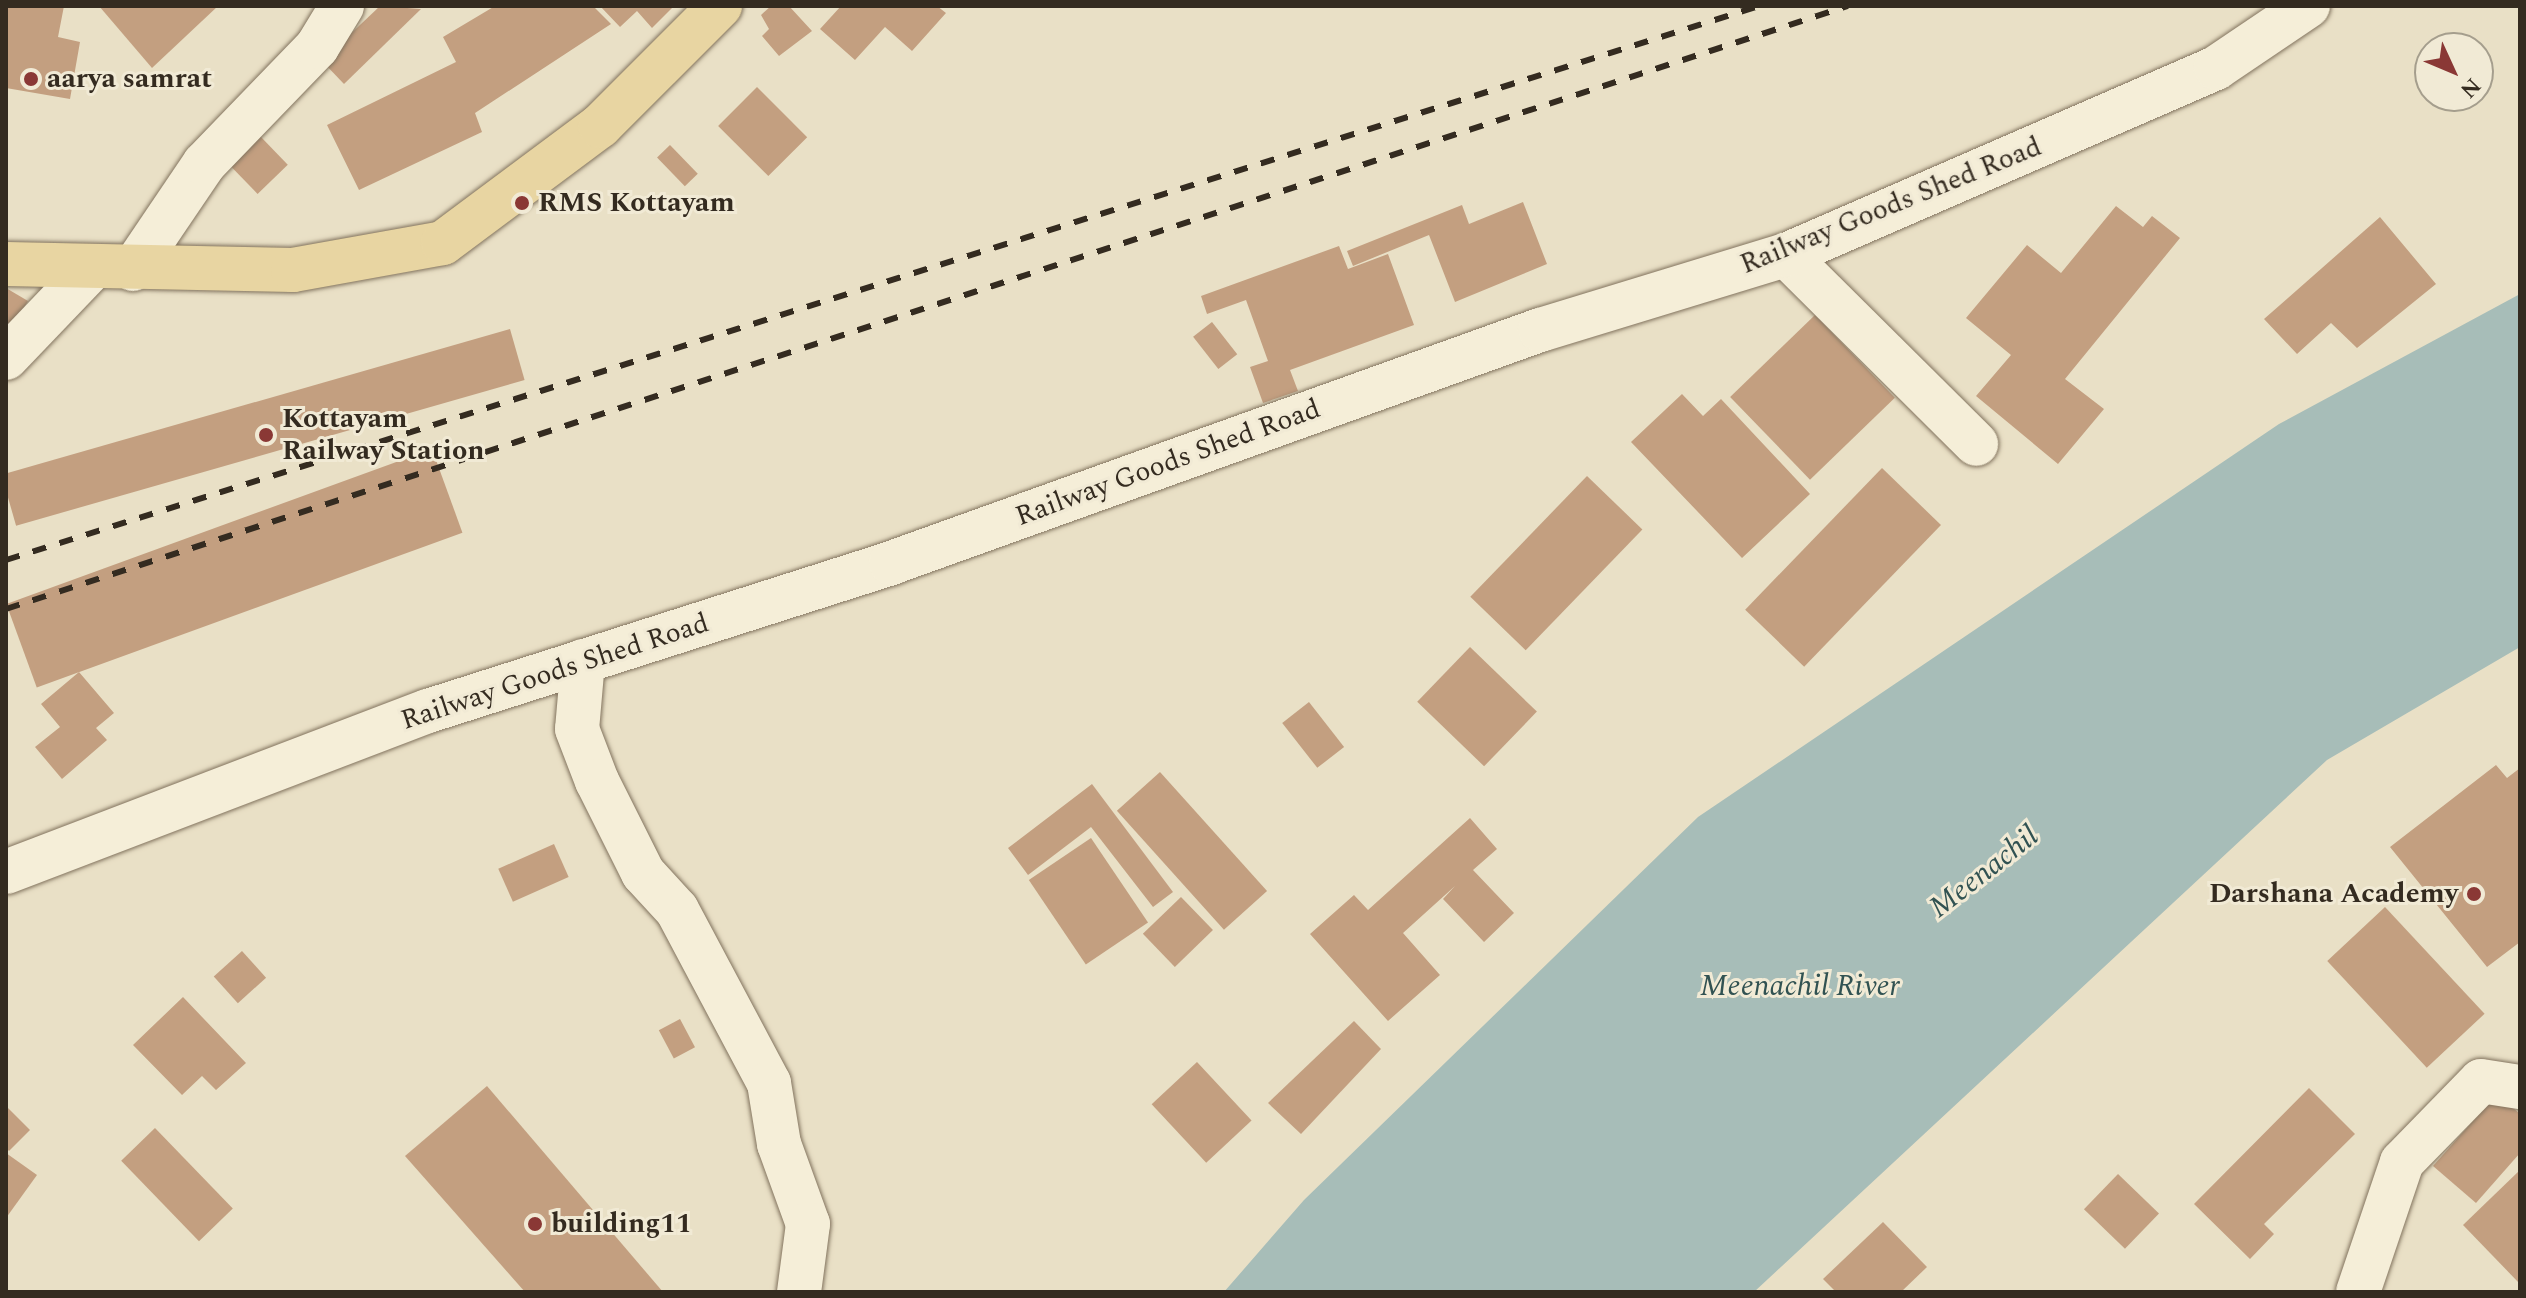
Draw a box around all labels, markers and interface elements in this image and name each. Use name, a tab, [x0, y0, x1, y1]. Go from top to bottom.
north arrow	[2414, 32, 2494, 112]
place label: aarya samrat	[47, 62, 212, 96]
marker: aarya samrat	[22, 70, 40, 88]
text: N	[2452, 70, 2488, 106]
street label: Railway Goods Shed Road	[1736, 130, 2046, 282]
place label: RMS Kottayam	[538, 186, 735, 220]
marker: RMS Kottayam	[513, 194, 531, 212]
street label: Railway Goods Shed Road	[1011, 392, 1325, 534]
place label: Kottayam Railway Station	[282, 402, 485, 468]
marker: Kottayam Railway Station	[257, 426, 275, 444]
street label: Railway Goods Shed Road	[397, 606, 713, 738]
water label: Meenachil	[1922, 818, 2046, 926]
place label: Darshana Academy	[2209, 877, 2458, 911]
marker: Darshana Academy	[2465, 885, 2483, 903]
water label: Meenachil River	[1700, 968, 1900, 1004]
place label: building11	[551, 1207, 692, 1241]
marker: building11	[526, 1215, 544, 1233]

